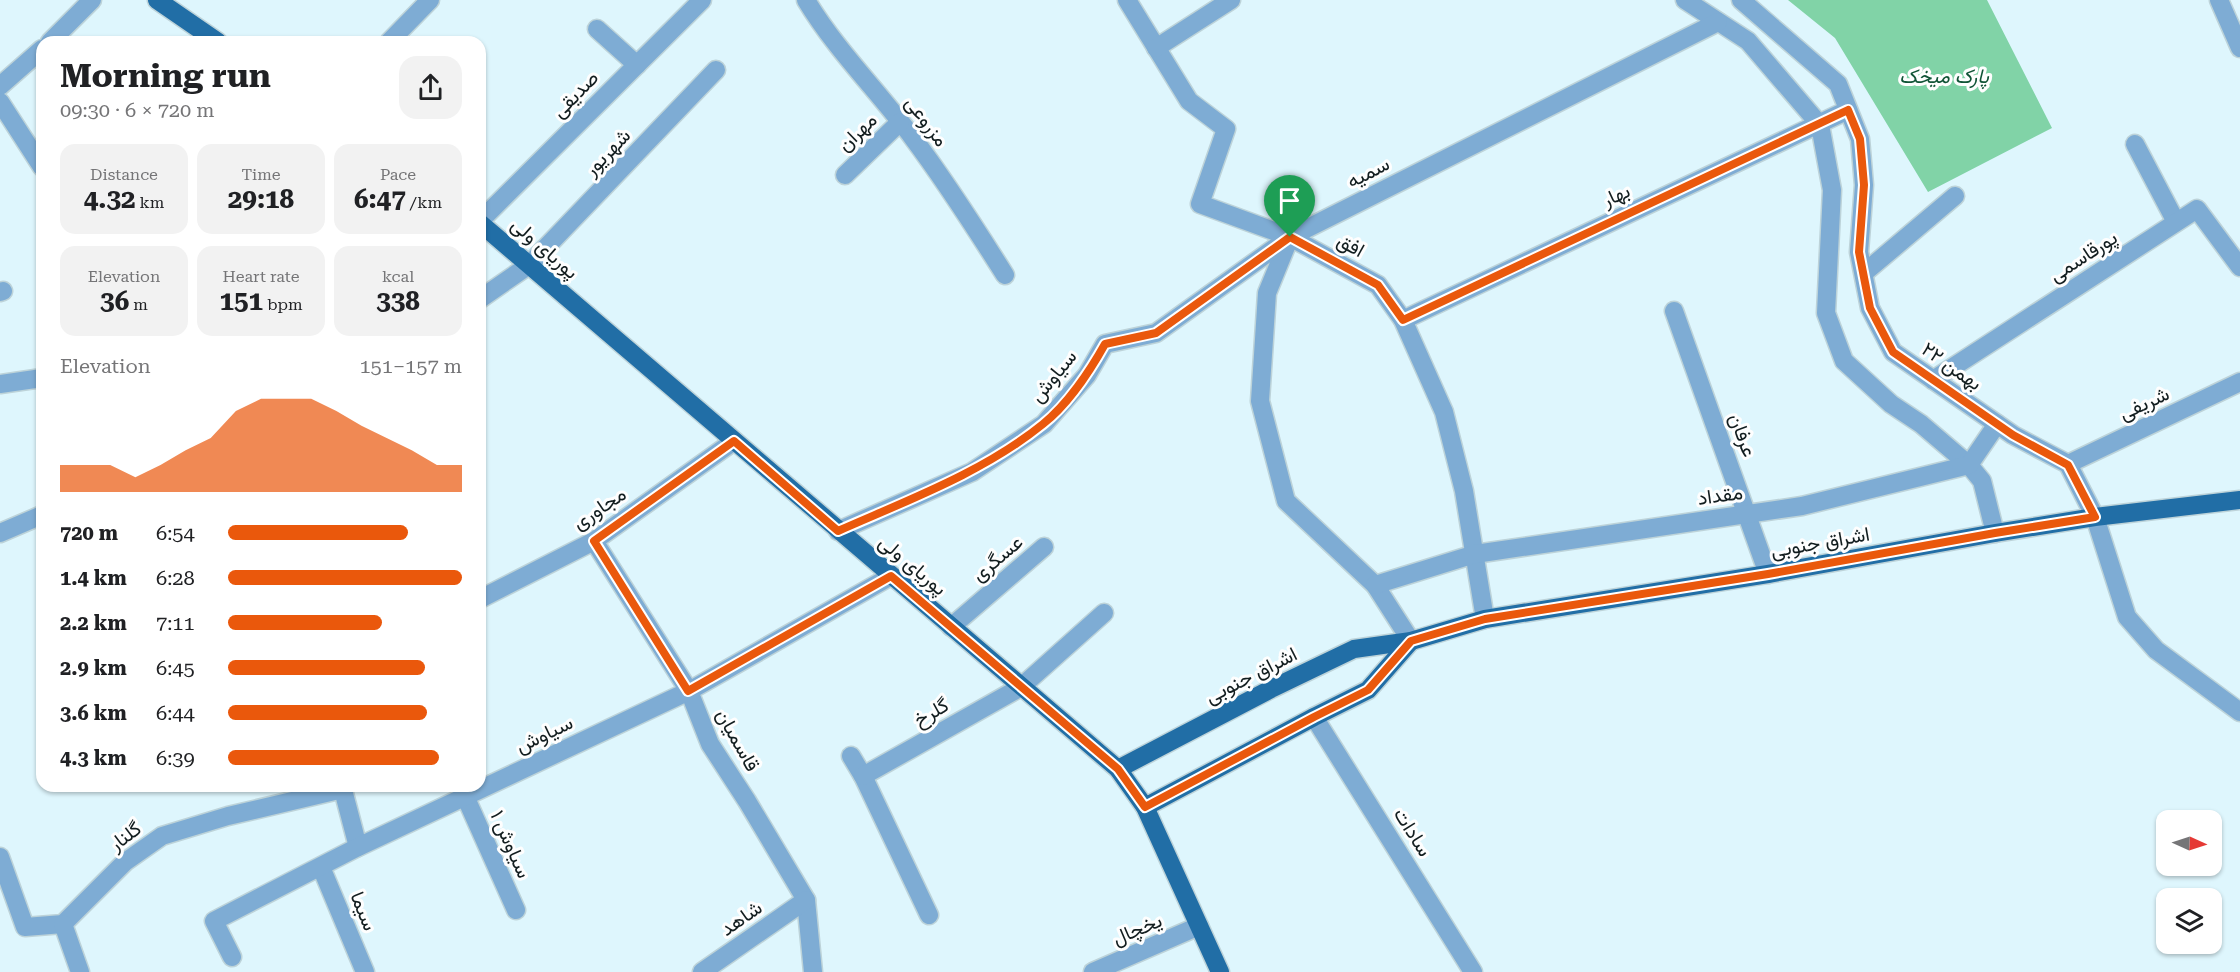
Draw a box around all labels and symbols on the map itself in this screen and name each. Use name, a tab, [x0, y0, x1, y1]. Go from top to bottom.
park label: پارک میخک	[1899, 64, 1989, 90]
street label: صدیقی	[547, 66, 603, 122]
street label: مزروعی	[899, 91, 954, 152]
street label: مهران	[832, 108, 882, 157]
street label: شهریور	[578, 123, 636, 182]
street label: سمیه	[1343, 151, 1393, 193]
pin	[1264, 175, 1315, 237]
street label: بهار	[1597, 178, 1634, 213]
street label: پوریای ولی	[505, 212, 584, 285]
street label: پورقاسمی	[2044, 225, 2123, 289]
street label: افق	[1333, 228, 1369, 262]
street label: ۲۲ بهمن	[1917, 337, 1987, 396]
street label: سیاوش	[1025, 345, 1082, 408]
street label: شریفی	[2115, 381, 2173, 426]
street label: عرفان	[1723, 410, 1762, 460]
street label: مقداد	[1696, 480, 1744, 510]
street label: مجاوری	[568, 481, 631, 535]
street label: اشراق جنوبی	[1769, 521, 1872, 563]
street label: پوریای ولی	[873, 530, 952, 602]
street label: عسگری	[967, 530, 1028, 587]
street label: اشراق جنوبی	[1201, 642, 1301, 709]
street label: گلرخ	[909, 693, 954, 733]
street label: قاسمیان	[711, 705, 765, 775]
street label: سیاوش	[511, 710, 577, 759]
street label: سادات	[1389, 803, 1437, 861]
street label: سیاوش ۱	[485, 806, 537, 882]
north arrow	[2156, 810, 2222, 876]
street label: گلنار	[103, 816, 147, 857]
street label: سیما	[345, 888, 383, 934]
street label: شاهد	[715, 895, 767, 941]
street label: یخچال	[1109, 908, 1166, 952]

